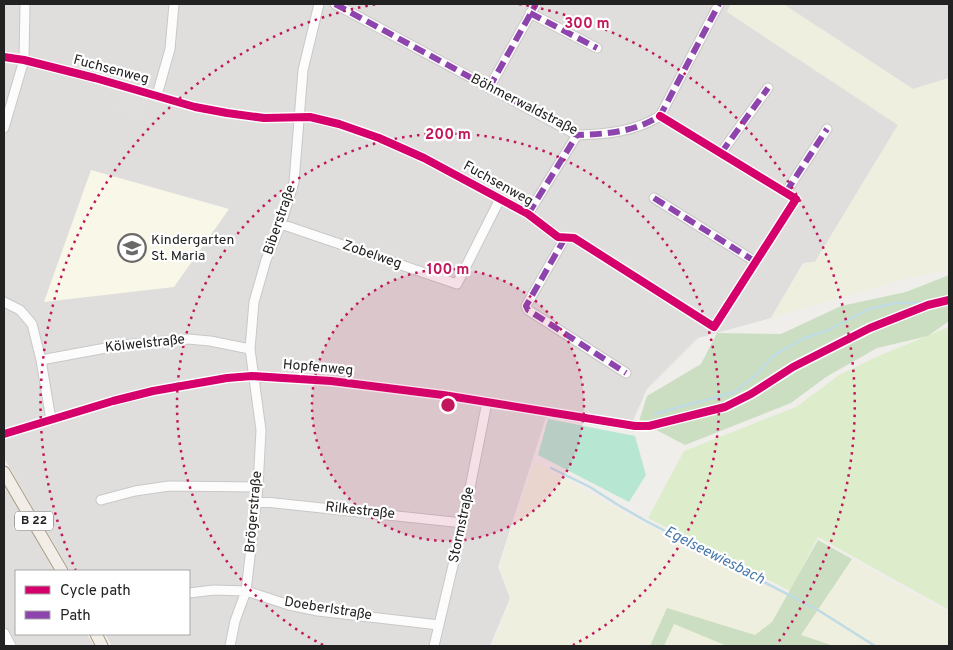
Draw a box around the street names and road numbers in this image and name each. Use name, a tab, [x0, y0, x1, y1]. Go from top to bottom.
street label: Fuchsenweg	[71, 52, 151, 88]
street label: Böhmerwaldstraße	[468, 71, 580, 139]
street label: Fuchsenweg	[460, 158, 536, 210]
street label: Biberstraße	[260, 183, 300, 257]
street label: Zobelweg	[340, 237, 404, 273]
street label: Kölwelstraße	[104, 331, 186, 357]
street label: Hopfenweg	[282, 356, 354, 380]
street label: Brögerstraße	[242, 470, 266, 554]
street label: Stormstraße	[446, 485, 478, 565]
street label: Rilkestraße	[324, 499, 396, 523]
road number: B 22	[15, 512, 53, 530]
street label: Doeberlstraße	[283, 594, 373, 624]

